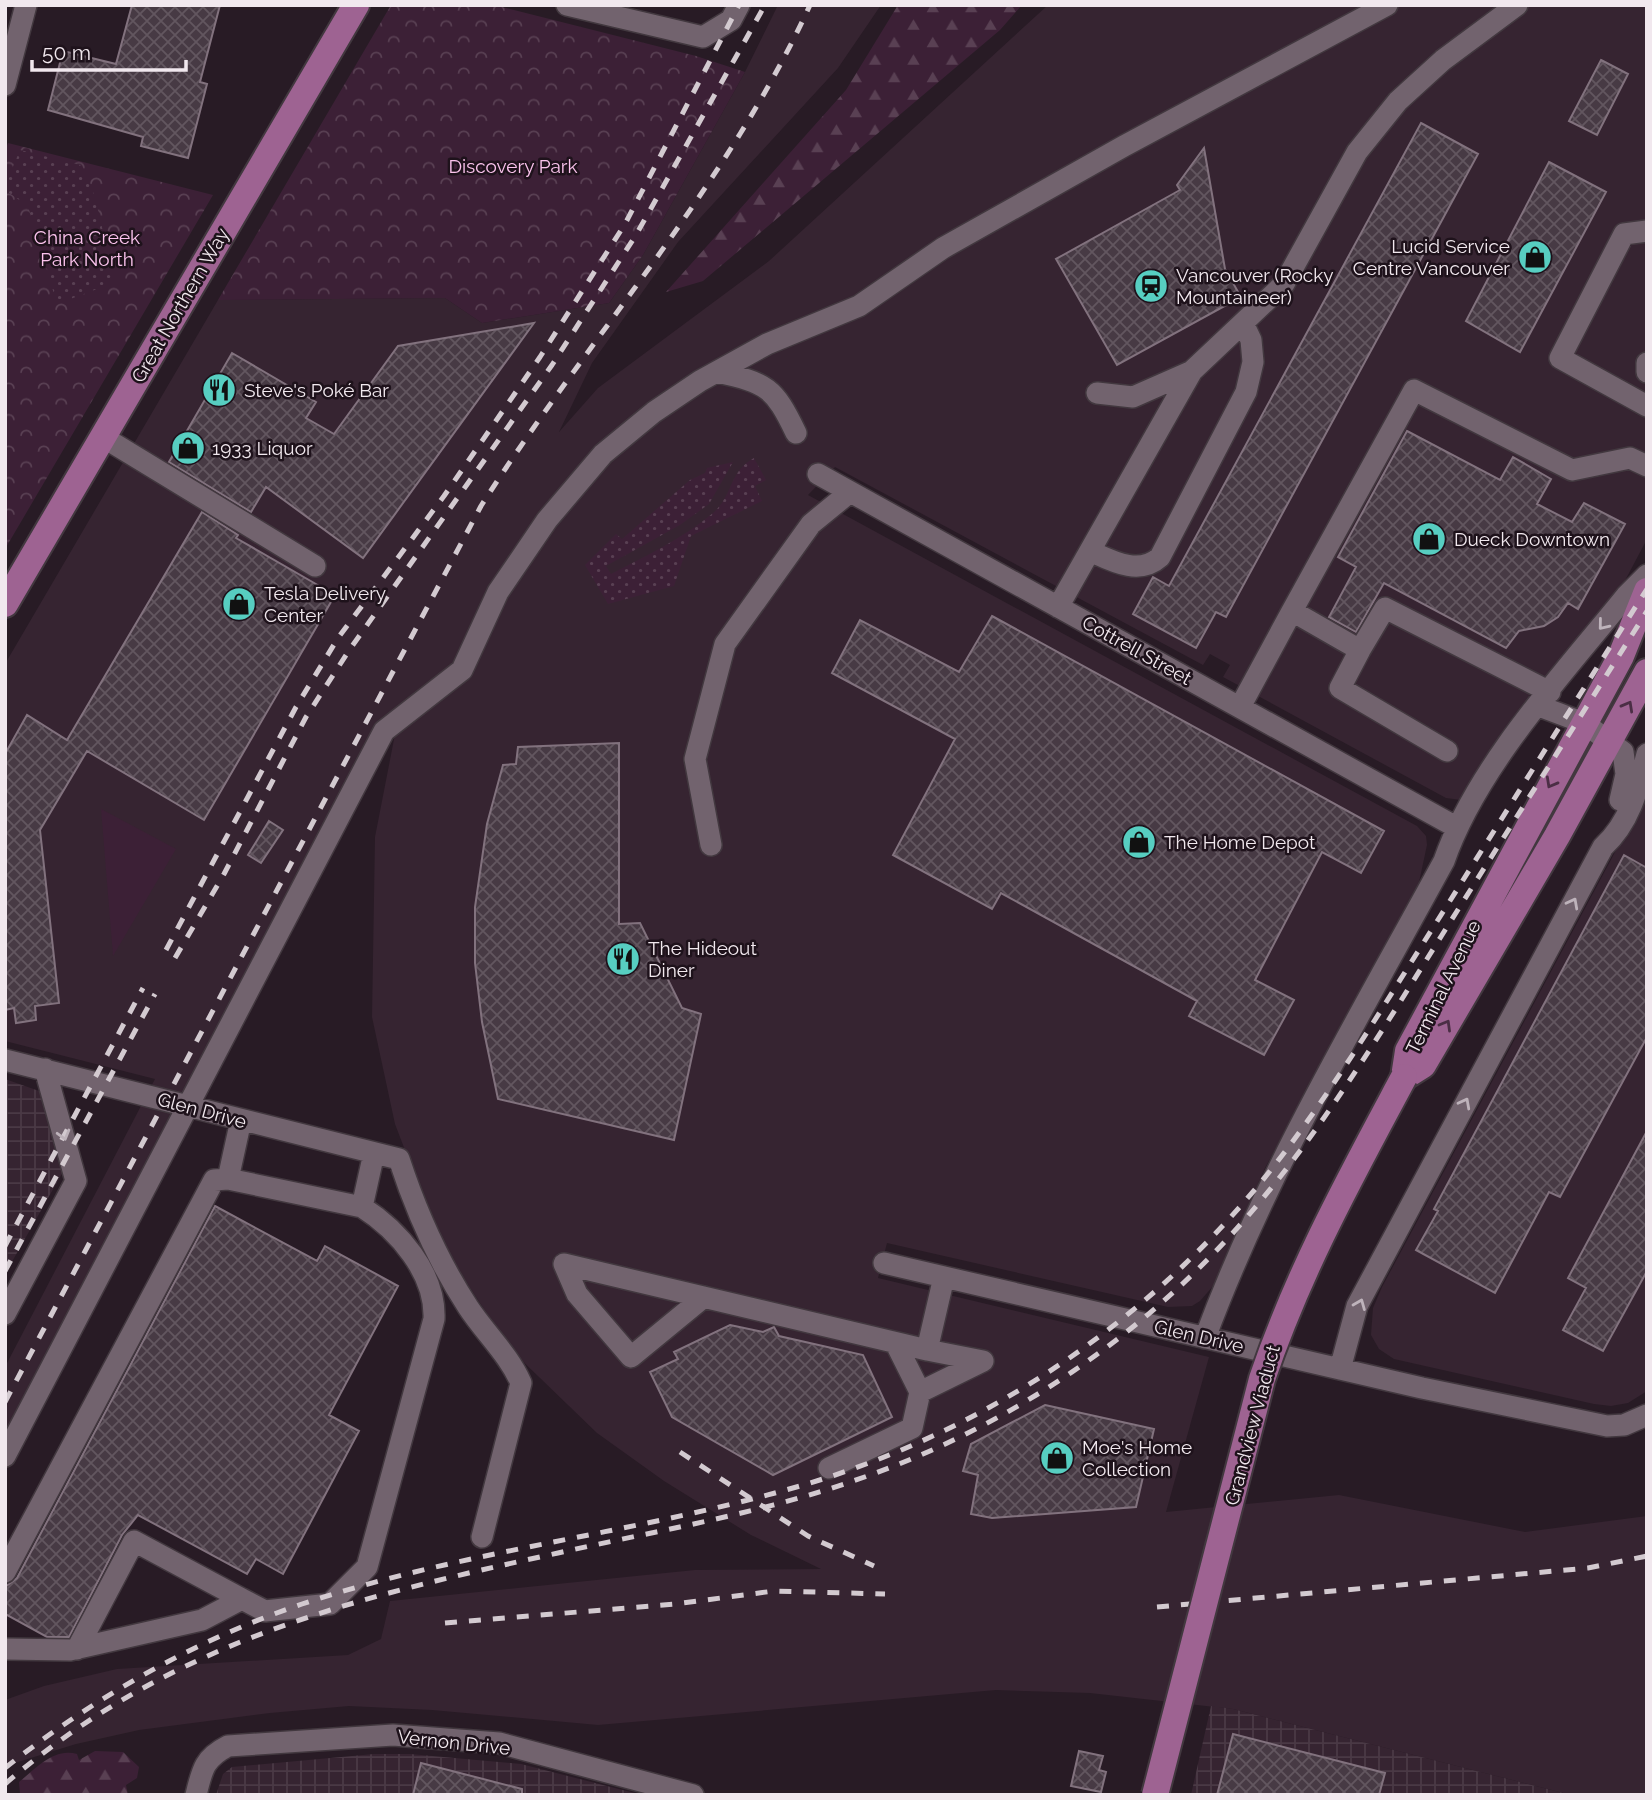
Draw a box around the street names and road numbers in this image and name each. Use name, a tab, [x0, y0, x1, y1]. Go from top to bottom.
street label: Great Northern Way	[127, 224, 233, 386]
street label: Cottrell Street	[1078, 611, 1196, 689]
street label: Terminal Avenue	[1401, 917, 1485, 1057]
street label: Glen Drive	[155, 1088, 249, 1132]
street label: Glen Drive	[1152, 1315, 1246, 1357]
street label: Grandview Viaduct	[1220, 1342, 1284, 1508]
street label: Vernon Drive	[397, 1725, 511, 1759]

